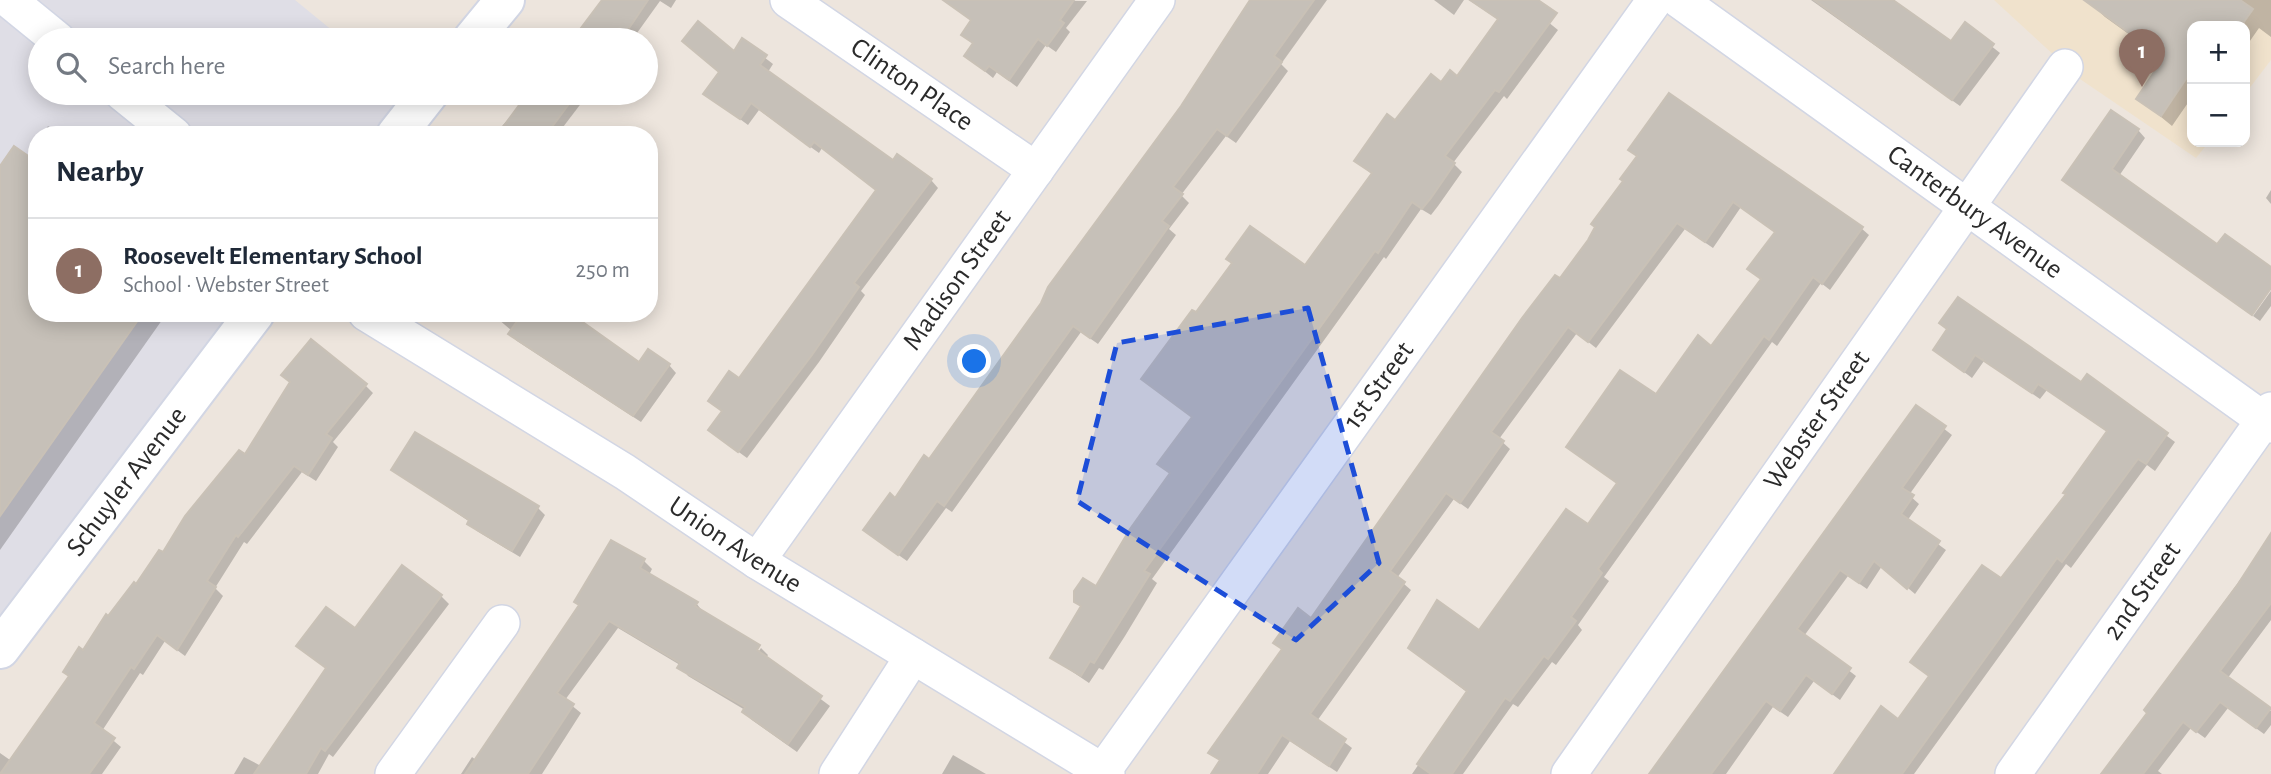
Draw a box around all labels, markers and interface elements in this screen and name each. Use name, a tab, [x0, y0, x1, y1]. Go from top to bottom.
map controls	[2187, 21, 2250, 147]
button: +	[2187, 21, 2250, 84]
search box	[28, 28, 658, 105]
pin: 1	[2119, 29, 2165, 87]
street label: Clinton Place	[845, 33, 978, 136]
icon: search	[52, 48, 90, 86]
text: Search here	[108, 53, 226, 79]
button: −	[2187, 84, 2250, 147]
street label: Canterbury Avenue	[1882, 140, 2067, 284]
text: Nearby	[56, 157, 144, 187]
street label: Madison Street	[898, 205, 1017, 355]
text: Roosevelt Elementary School	[123, 243, 423, 269]
text: 1	[75, 259, 83, 282]
text: 250 m	[576, 259, 630, 282]
text: School · Webster Street	[123, 274, 329, 297]
street label: 1st Street	[1339, 337, 1419, 434]
your location	[957, 344, 991, 378]
street label: Webster Street	[1759, 346, 1875, 495]
street label: Schuyler Avenue	[62, 402, 192, 562]
street label: Union Avenue	[664, 492, 806, 598]
street label: 2nd Street	[2099, 537, 2186, 645]

